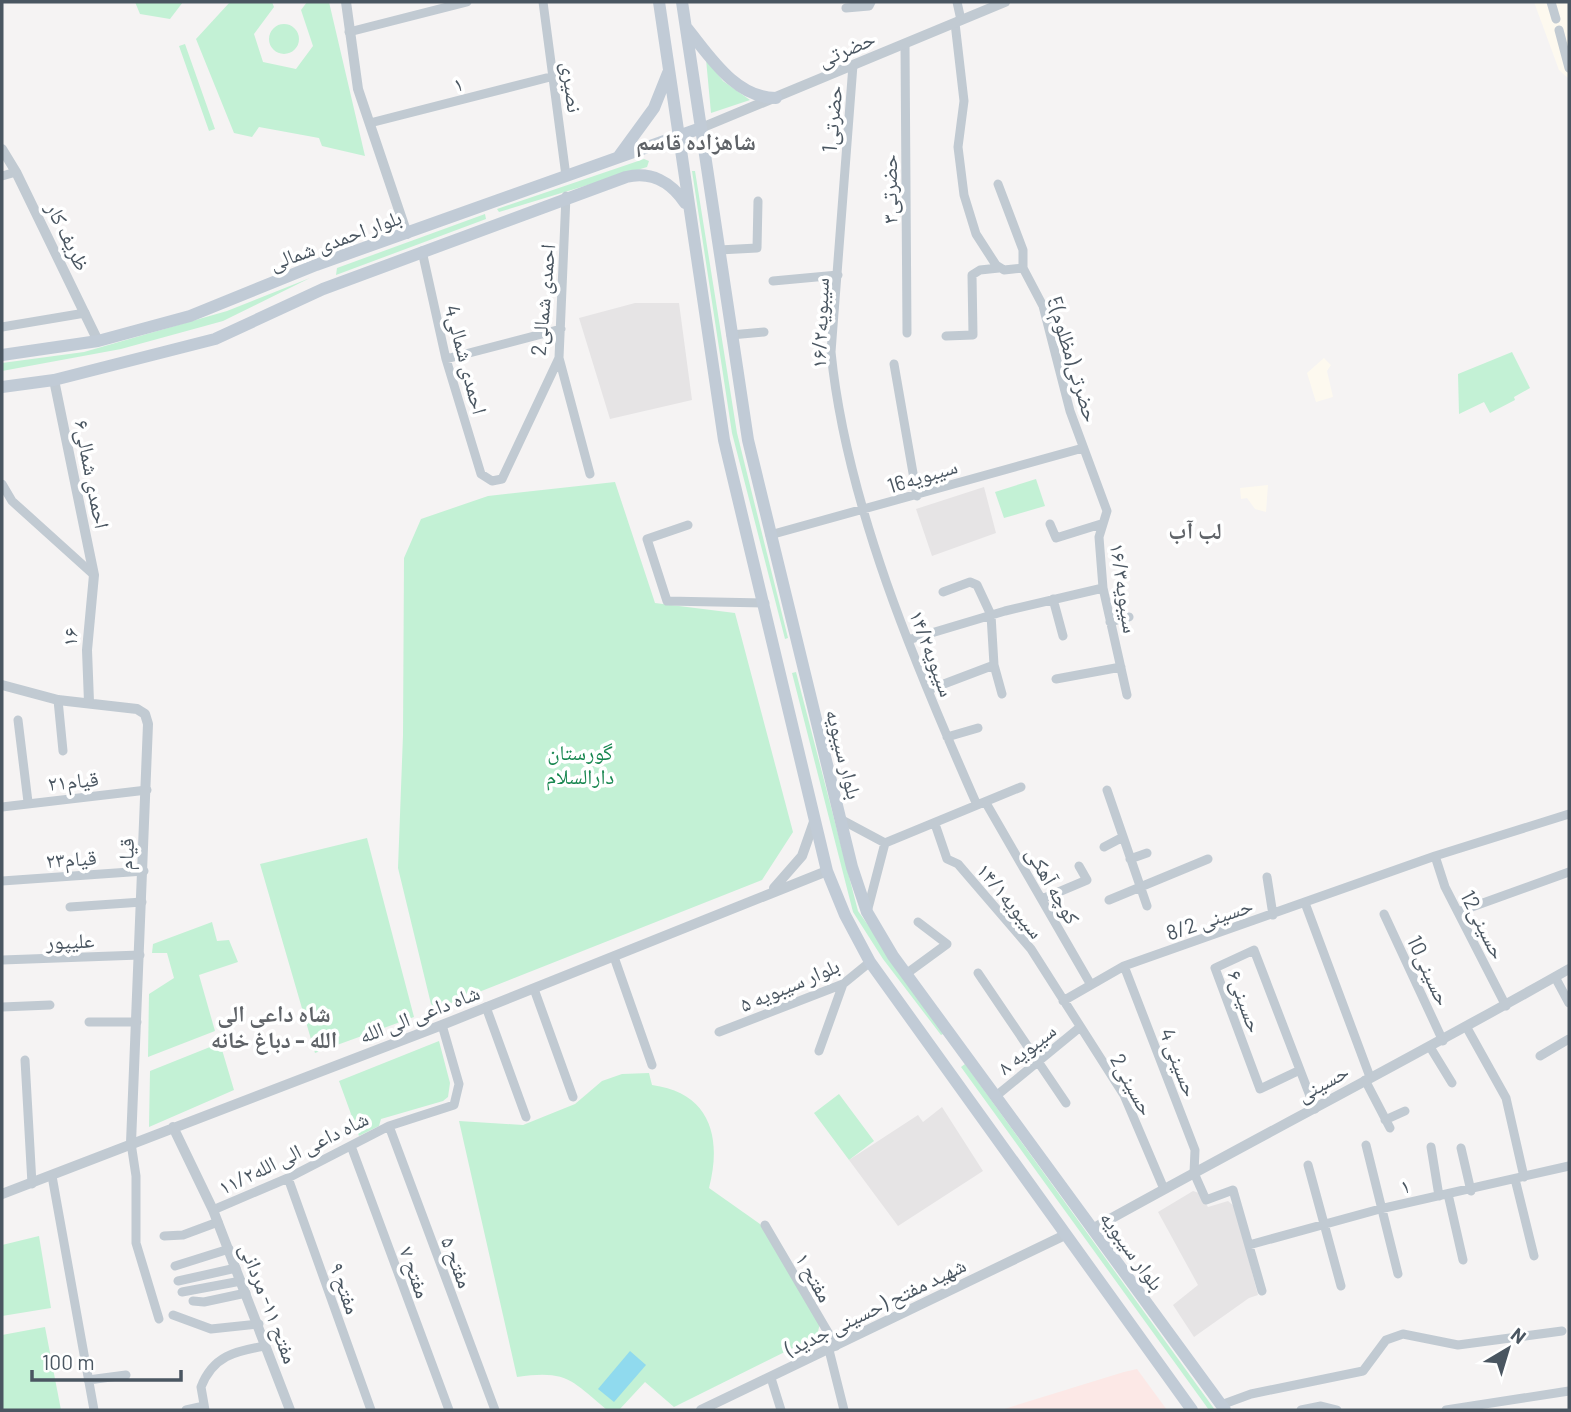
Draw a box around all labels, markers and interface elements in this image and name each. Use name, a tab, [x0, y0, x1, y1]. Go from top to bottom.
street label: حضرتی	[814, 25, 879, 73]
street label: نصیری	[556, 60, 589, 114]
street label: ۱	[450, 70, 466, 96]
street label: 1حضرتی	[816, 84, 848, 154]
district label: شاهزاده قاسم	[636, 127, 756, 158]
street label: حضرتی۳	[876, 154, 903, 224]
street label: ظریف کار	[41, 197, 96, 274]
street label: بلوار احمدی شمالی	[265, 203, 405, 276]
street label: 2احمدی شمالی	[525, 243, 561, 357]
street label: سیبویه۱۶/۲	[805, 277, 834, 369]
street label: 5حضرتی(مظلوم)	[1040, 293, 1105, 425]
street label: 4احمدی شمالی	[438, 301, 494, 417]
street label: احمدی شمالی۶	[68, 417, 116, 531]
street label: سیبویه16	[884, 452, 960, 498]
district label: لب آب	[1168, 516, 1222, 545]
street label: سیبویه۱۶/۳	[1105, 541, 1144, 635]
street label: سیبویه۱۴/۲	[904, 606, 961, 700]
street label: ۱۶	[56, 627, 82, 647]
street label: بلوار سیبویه	[821, 706, 868, 802]
park label: گورستان دارالسلام	[546, 739, 614, 791]
street label: قیام۲۱	[46, 765, 100, 798]
street label: قیام	[112, 837, 141, 871]
street label: کوچه آهکی	[1020, 842, 1086, 929]
street label: قیام۲۳	[45, 844, 97, 875]
street label: سیبویه۱۴/۱	[972, 857, 1050, 943]
street label: حسینی12	[1454, 885, 1512, 964]
street label: 8/2 حسینی	[1162, 891, 1256, 946]
street label: علیپور	[44, 927, 95, 955]
street label: حسینی10	[1401, 931, 1457, 1010]
street label: بلوار سیبویه ۵	[735, 952, 843, 1017]
street label: حسینی۶	[1221, 966, 1269, 1036]
street label: شاه داعی الی الله	[355, 979, 483, 1049]
district label: شاه داعی الی الله - دباغ خانه	[211, 999, 337, 1055]
street label: سیبویه ۸	[992, 1017, 1061, 1080]
street label: حسینی 4	[1154, 1024, 1204, 1100]
street label: حسینی2	[1104, 1049, 1160, 1120]
street label: حسینی	[1292, 1058, 1353, 1108]
street label: ۱۱/۲شاه داعی الی الله	[214, 1105, 373, 1201]
street label: ۱	[1398, 1172, 1412, 1198]
street label: بلوار سیبویه	[1095, 1205, 1170, 1295]
street label: مفتح ۵	[435, 1233, 479, 1292]
street label: مفتح ۱۱- مردانی	[234, 1239, 304, 1367]
street label: مفتح ۷	[393, 1243, 437, 1302]
street label: مفتح ۱	[789, 1248, 839, 1307]
street label: شهید مفتح (حسینی جدید)	[780, 1251, 970, 1363]
street label: مفتح ۹	[323, 1259, 367, 1318]
north arrow	[1473, 1314, 1543, 1384]
text: N	[1507, 1322, 1531, 1348]
scale bar	[32, 1338, 180, 1382]
text: 100 m	[42, 1349, 95, 1374]

